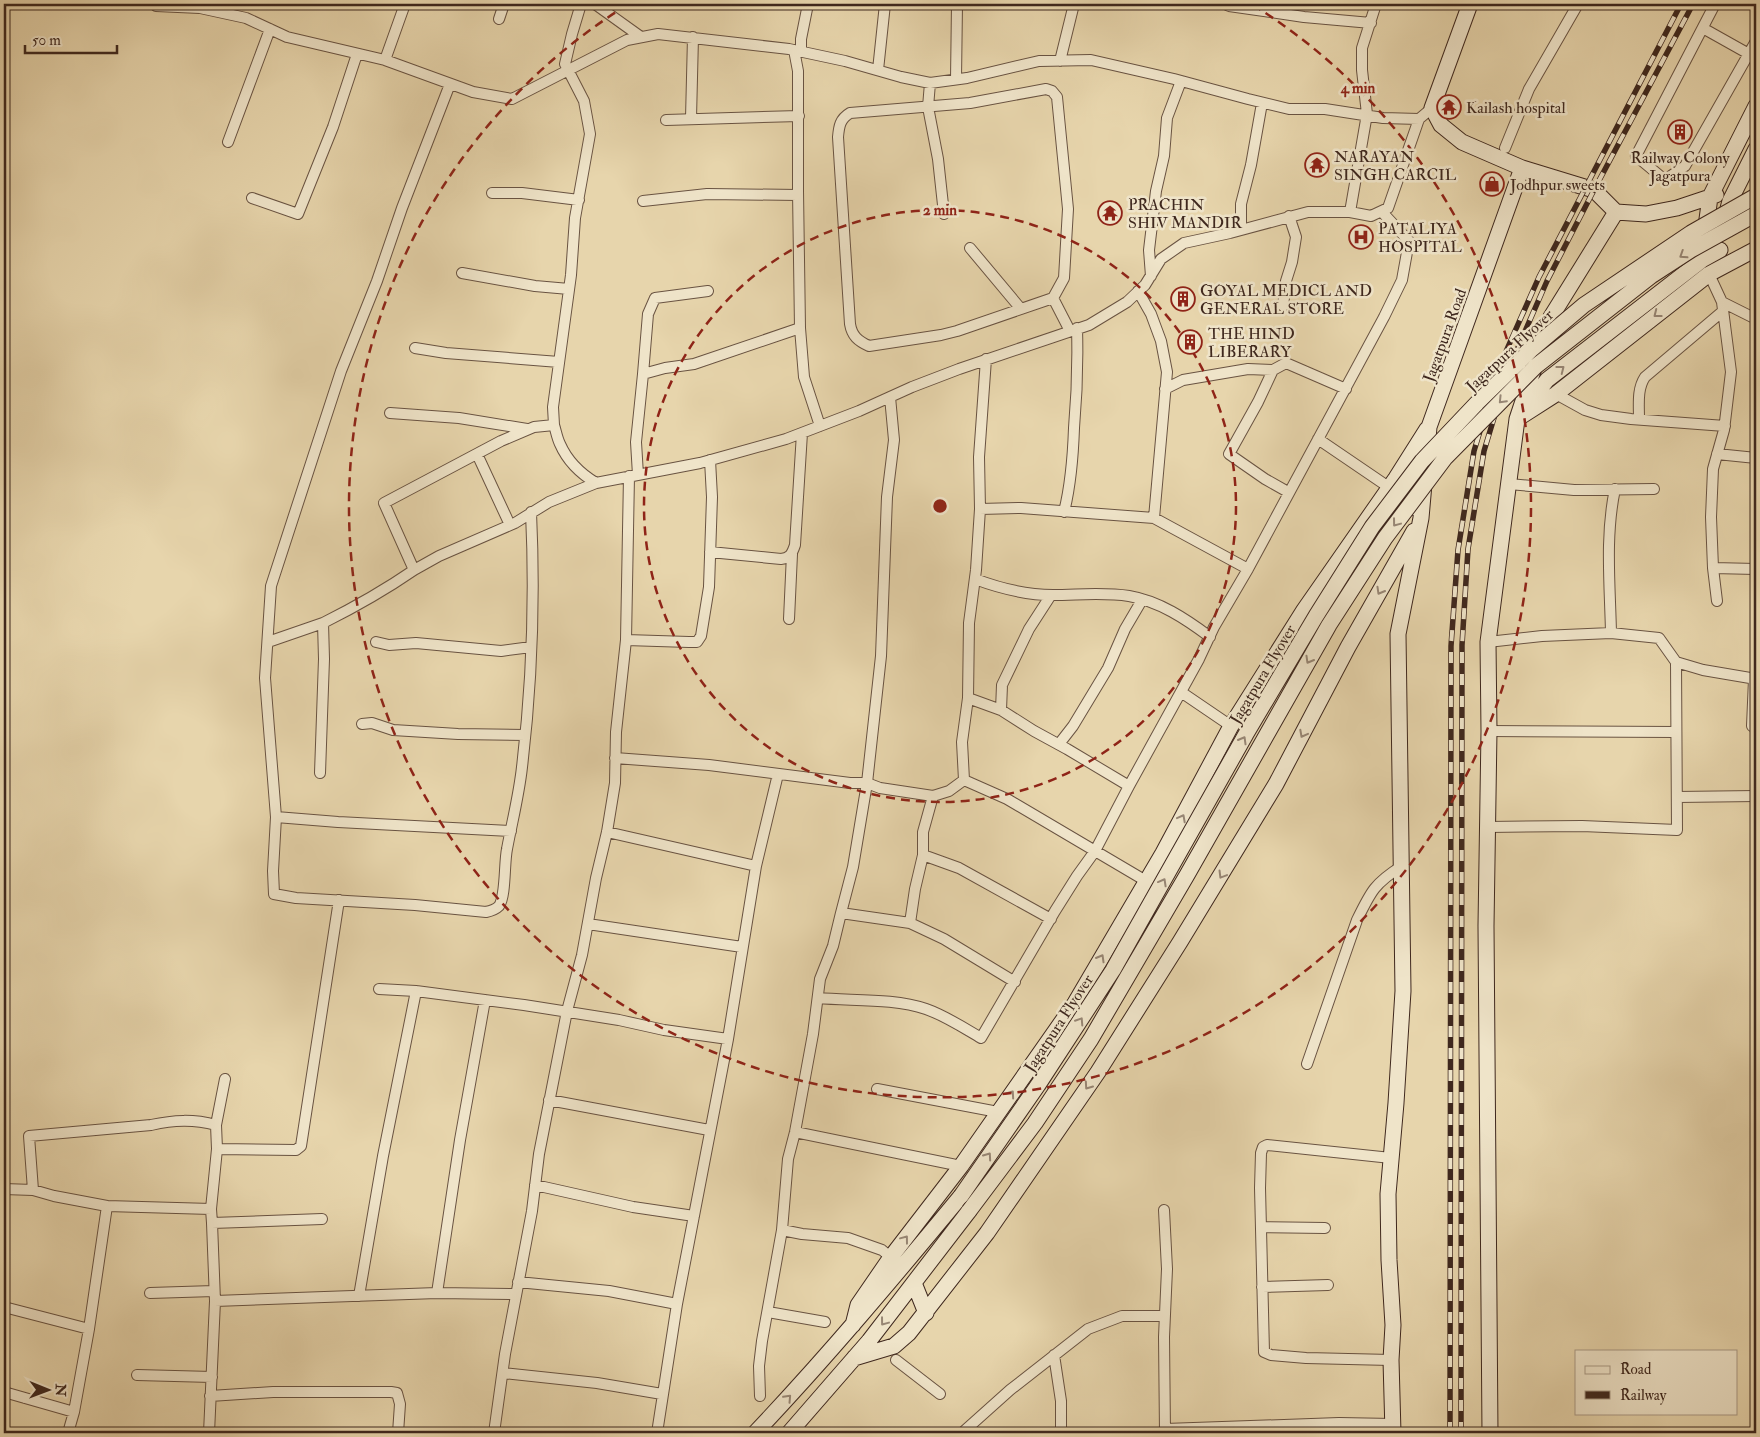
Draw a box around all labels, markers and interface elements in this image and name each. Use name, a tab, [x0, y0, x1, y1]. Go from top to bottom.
scale bar	[25, 22, 118, 54]
text: 50 m	[32, 31, 61, 50]
text: 4 min	[1340, 79, 1376, 98]
temple icon: Kailash hospital	[1436, 94, 1462, 120]
place label: Kailash hospital	[1466, 98, 1566, 119]
building icon: Railway Colony Jagatpura	[1667, 119, 1693, 145]
place label: NARAYAN SINGH CARCIL	[1334, 147, 1457, 185]
place label: Railway Colony Jagatpura	[1630, 148, 1731, 187]
temple icon: NARAYAN SINGH CARCIL	[1304, 152, 1330, 178]
shop icon: Jodhpur sweets	[1479, 171, 1505, 197]
place label: Jodhpur sweets	[1509, 175, 1605, 196]
place label: PRACHIN SHIV MANDIR	[1128, 195, 1242, 233]
temple icon: PRACHIN SHIV MANDIR	[1097, 200, 1123, 226]
text: 2 min	[923, 201, 957, 220]
place label: PATALIYA HOSPITAL	[1378, 219, 1462, 257]
hospital icon: PATALIYA HOSPITAL	[1348, 224, 1374, 250]
one-way arrow	[1680, 249, 1689, 258]
place label: GOYAL MEDICL AND GENERAL STORE	[1200, 281, 1372, 319]
building icon: GOYAL MEDICL AND GENERAL STORE	[1170, 286, 1196, 312]
street label: Jagatpura Road	[1418, 286, 1472, 386]
street label: Jagatpura Flyover	[1461, 305, 1558, 398]
one-way arrow	[1653, 308, 1663, 317]
place label: THE HIND LIBERARY	[1208, 324, 1295, 362]
building icon: THE HIND LIBERARY	[1177, 329, 1203, 355]
one-way arrow	[1555, 367, 1564, 375]
one-way arrow	[1499, 394, 1508, 403]
centre of rings	[931, 497, 949, 515]
one-way arrow	[1394, 517, 1402, 526]
one-way arrow	[1376, 586, 1386, 595]
street label: Jagatpura Flyover	[1225, 621, 1301, 729]
one-way arrow	[1305, 655, 1315, 664]
one-way arrow	[1299, 729, 1309, 738]
one-way arrow	[1236, 737, 1246, 746]
one-way arrow	[1176, 814, 1186, 823]
one-way arrow	[1218, 870, 1228, 879]
one-way arrow	[1156, 878, 1166, 887]
one-way arrow	[1095, 955, 1105, 964]
street label: Jagatpura Flyover	[1019, 971, 1099, 1078]
one-way arrow	[1073, 1018, 1083, 1027]
one-way arrow	[1085, 1080, 1094, 1090]
one-way arrow	[1005, 1090, 1014, 1099]
one-way arrow	[983, 1153, 991, 1162]
one-way arrow	[899, 1235, 908, 1245]
one-way arrow	[881, 1316, 890, 1326]
legend	[1575, 1350, 1738, 1414]
text: Road	[1620, 1360, 1652, 1379]
north arrow	[22, 1364, 72, 1414]
text: N	[52, 1383, 69, 1397]
text: Railway	[1620, 1386, 1667, 1405]
one-way arrow	[782, 1394, 791, 1403]

